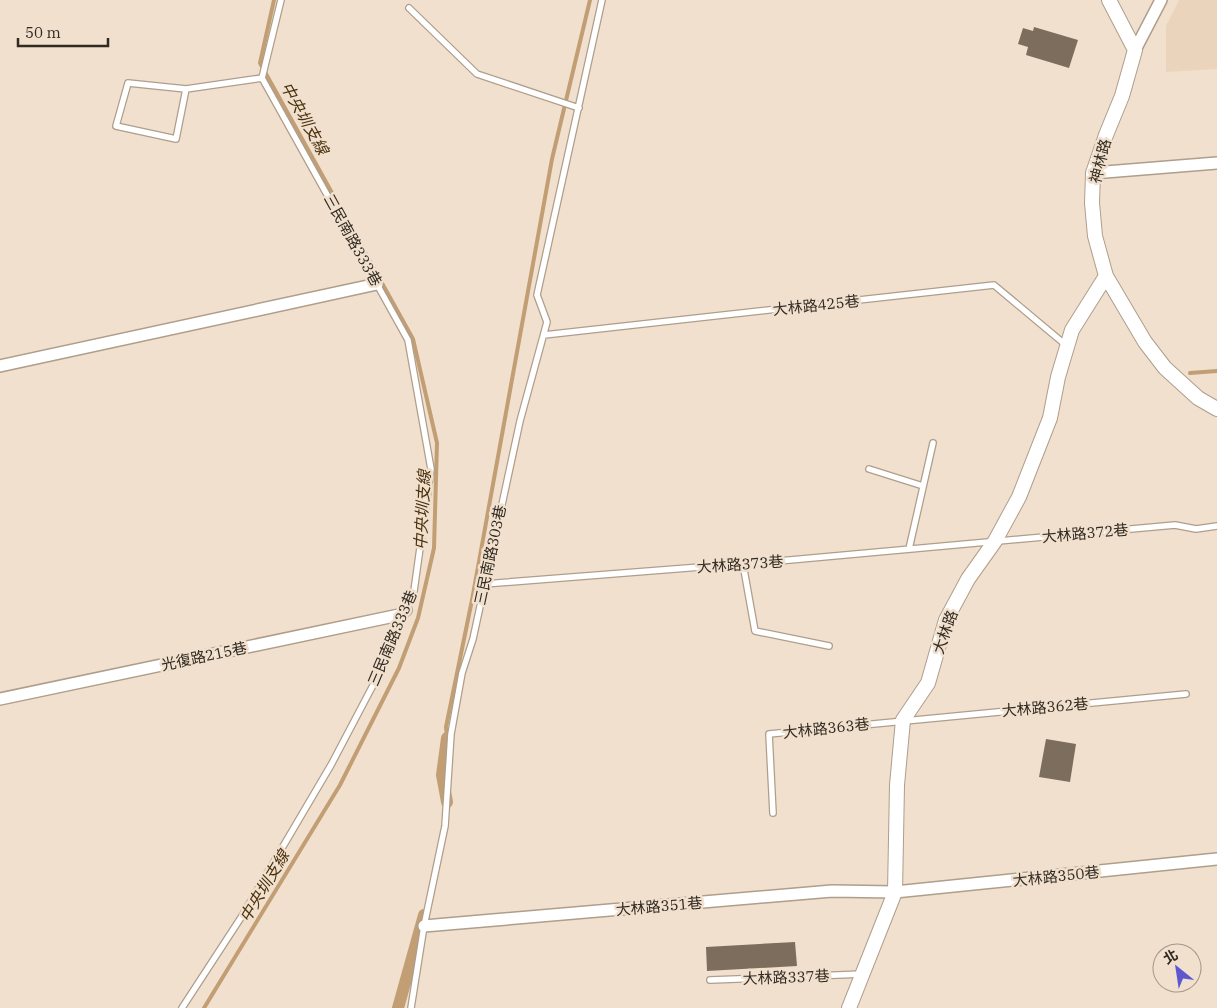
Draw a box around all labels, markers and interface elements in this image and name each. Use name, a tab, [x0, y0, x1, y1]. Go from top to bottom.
scale bar	[18, 15, 108, 47]
text: 50 m	[25, 23, 61, 42]
water label: 中央圳支線	[277, 78, 334, 160]
street label: 神林路	[1085, 137, 1115, 185]
street label: 三民南路333巷	[320, 191, 386, 289]
street label: 大林路425巷	[772, 291, 860, 319]
water label: 中央圳支線	[410, 468, 434, 550]
street label: 三民南路303巷	[470, 503, 510, 607]
street label: 大林路372巷	[1041, 520, 1129, 546]
street label: 大林路373巷	[696, 551, 784, 577]
street label: 三民南路333巷	[363, 587, 421, 689]
street label: 大林路	[928, 608, 962, 656]
street label: 光復路215巷	[159, 638, 249, 674]
street label: 大林路362巷	[1001, 694, 1089, 720]
street label: 大林路363巷	[782, 714, 870, 742]
water label: 中央圳支線	[235, 845, 294, 925]
street label: 大林路350巷	[1012, 862, 1100, 890]
street label: 大林路351巷	[615, 893, 703, 919]
north arrow	[1152, 943, 1202, 993]
text: 北	[1160, 945, 1181, 968]
street label: 大林路337巷	[742, 966, 830, 988]

